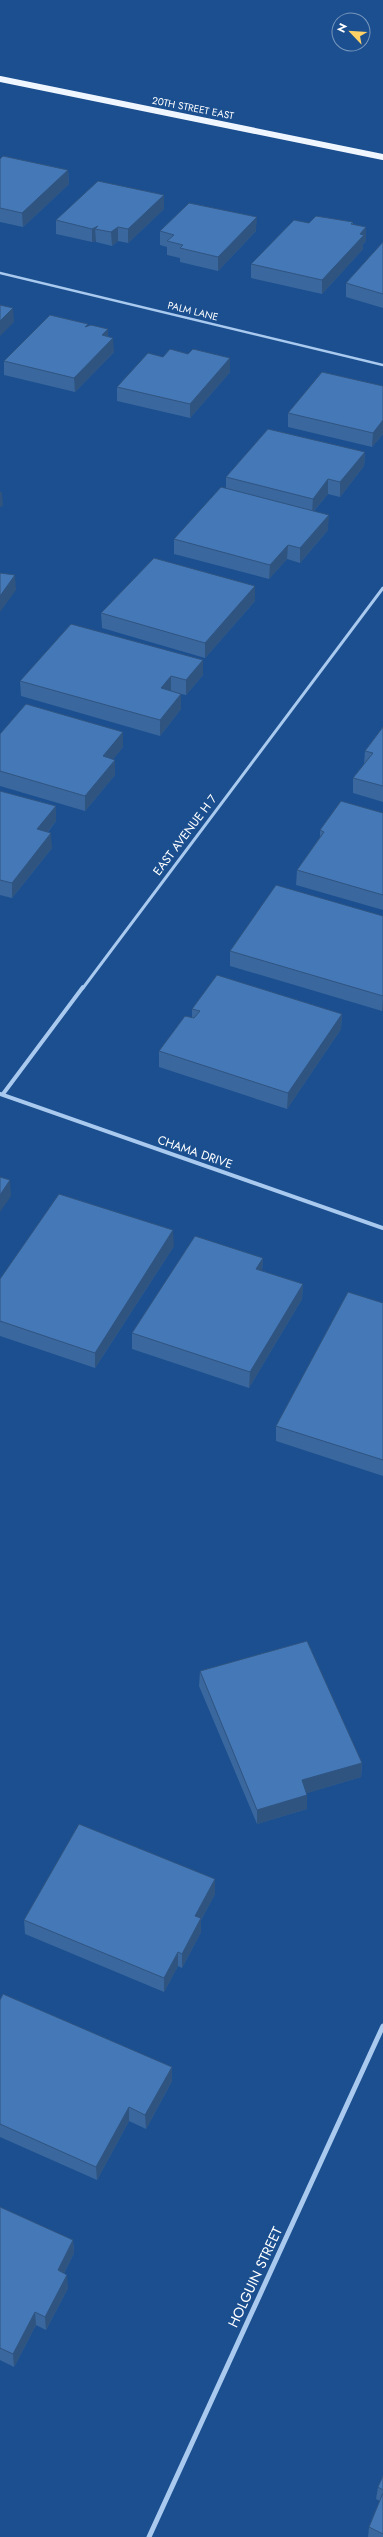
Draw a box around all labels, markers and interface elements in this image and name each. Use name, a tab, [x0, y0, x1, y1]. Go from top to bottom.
north arrow	[331, 12, 371, 52]
text: N	[333, 20, 351, 35]
street label: 20TH STREET EAST	[151, 93, 236, 123]
street label: PALM LANE	[166, 297, 220, 325]
street label: EAST AVENUE H 7	[149, 790, 222, 879]
street label: CHAMA DRIVE	[155, 1131, 235, 1173]
street label: HOLGUIN STREET	[223, 2223, 287, 2331]

